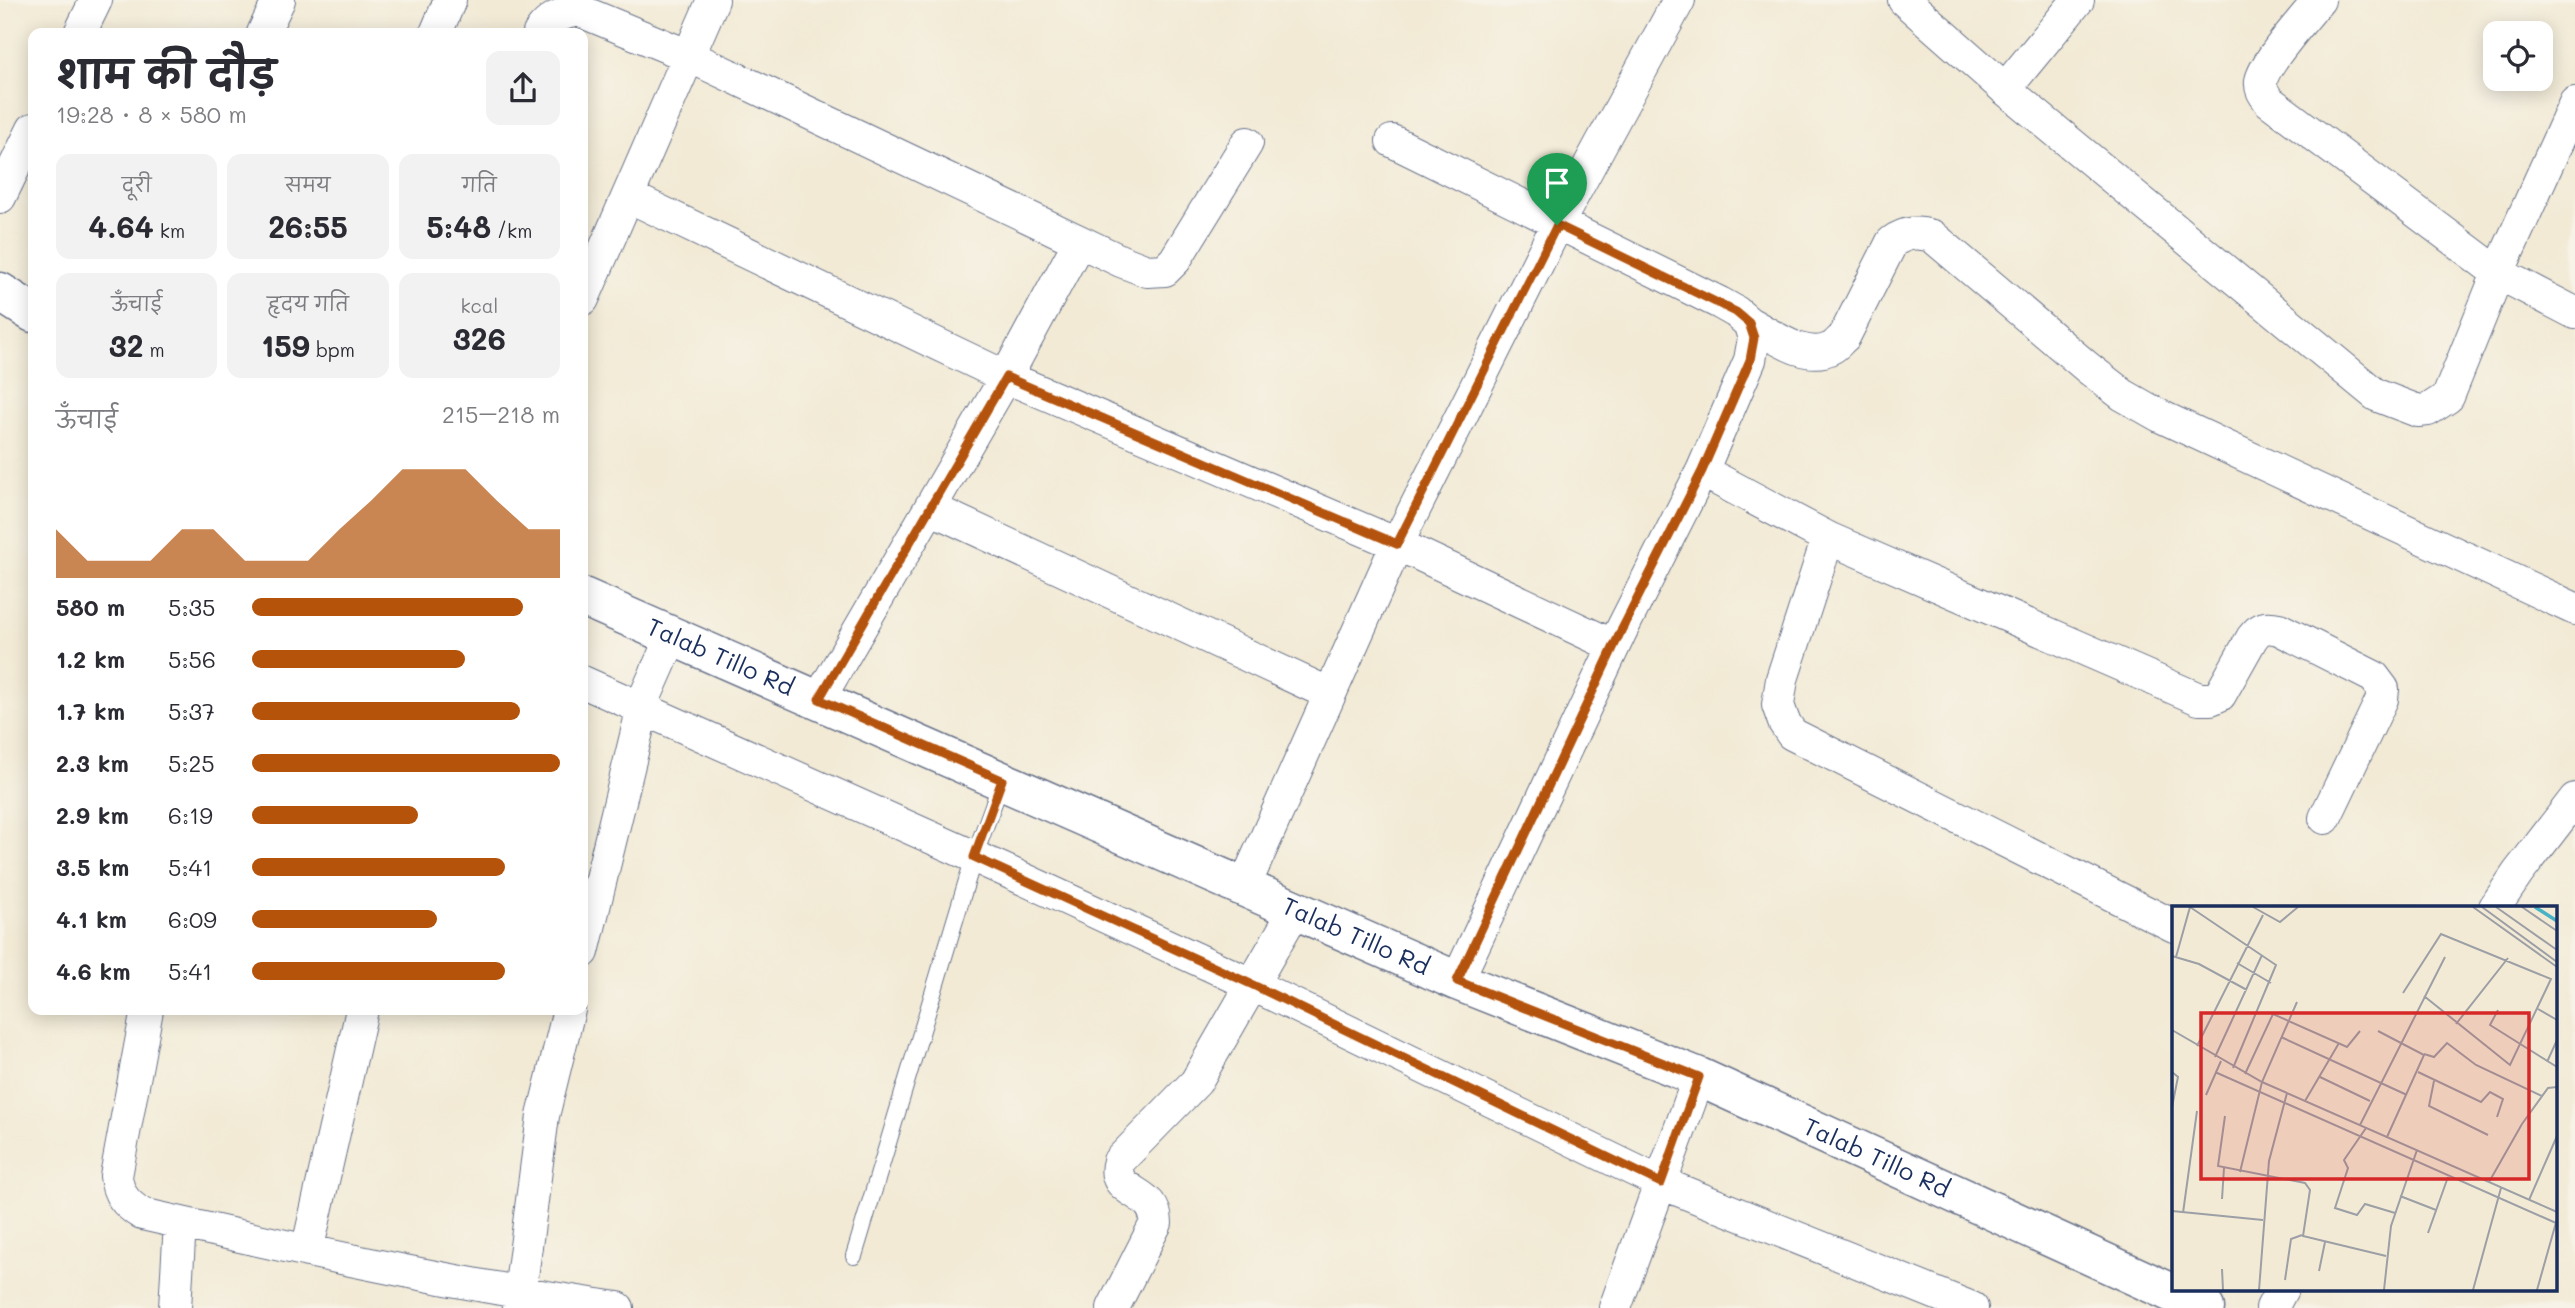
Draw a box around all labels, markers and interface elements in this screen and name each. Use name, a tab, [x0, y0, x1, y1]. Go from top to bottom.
map controls	[2483, 21, 2553, 91]
button: locate	[2483, 21, 2553, 91]
text: शाम की दौड़	[56, 48, 276, 98]
button: share	[486, 51, 560, 125]
text: 19:28 · 8 × 580 m	[56, 99, 247, 129]
pin	[1527, 153, 1587, 225]
icon: arrive	[1538, 164, 1576, 202]
text: दूरी	[122, 172, 152, 197]
text: समय	[285, 172, 331, 197]
text: गति	[462, 172, 497, 197]
text: 4.64	[88, 206, 154, 246]
text: 26:55	[268, 206, 348, 246]
text: 5:48	[426, 206, 491, 246]
text: km	[154, 218, 185, 243]
text: /km	[491, 218, 532, 243]
text: ऊँचाई	[111, 291, 162, 316]
text: हृदय गति	[267, 291, 349, 316]
text: kcal	[460, 293, 498, 318]
text: 326	[453, 318, 506, 358]
text: 32	[109, 325, 143, 365]
text: 159	[261, 325, 310, 365]
text: m	[143, 337, 165, 362]
text: bpm	[310, 337, 355, 362]
text: 215–218 m	[442, 399, 560, 429]
text: ऊँचाई	[56, 404, 118, 434]
text: 580 m	[56, 592, 125, 622]
text: 5:35	[168, 592, 215, 622]
street label: Talab Tillo Rd	[643, 610, 799, 702]
text: 1.2 km	[56, 644, 125, 674]
text: 5:56	[168, 644, 216, 674]
text: 1.7 km	[56, 696, 125, 726]
text: 5:37	[168, 696, 215, 726]
text: 2.3 km	[56, 748, 129, 778]
text: 5:25	[168, 748, 215, 778]
text: 2.9 km	[56, 800, 129, 830]
text: 6:19	[168, 800, 213, 830]
text: 3.5 km	[56, 852, 129, 882]
text: 5:41	[168, 852, 212, 882]
street label: Talab Tillo Rd	[1278, 889, 1435, 981]
text: 4.1 km	[56, 904, 127, 934]
text: 6:09	[168, 904, 217, 934]
inset map	[2172, 906, 2558, 1290]
text: 4.6 km	[56, 956, 131, 986]
text: 5:41	[168, 956, 212, 986]
street label: Talab Tillo Rd	[1799, 1110, 1955, 1203]

